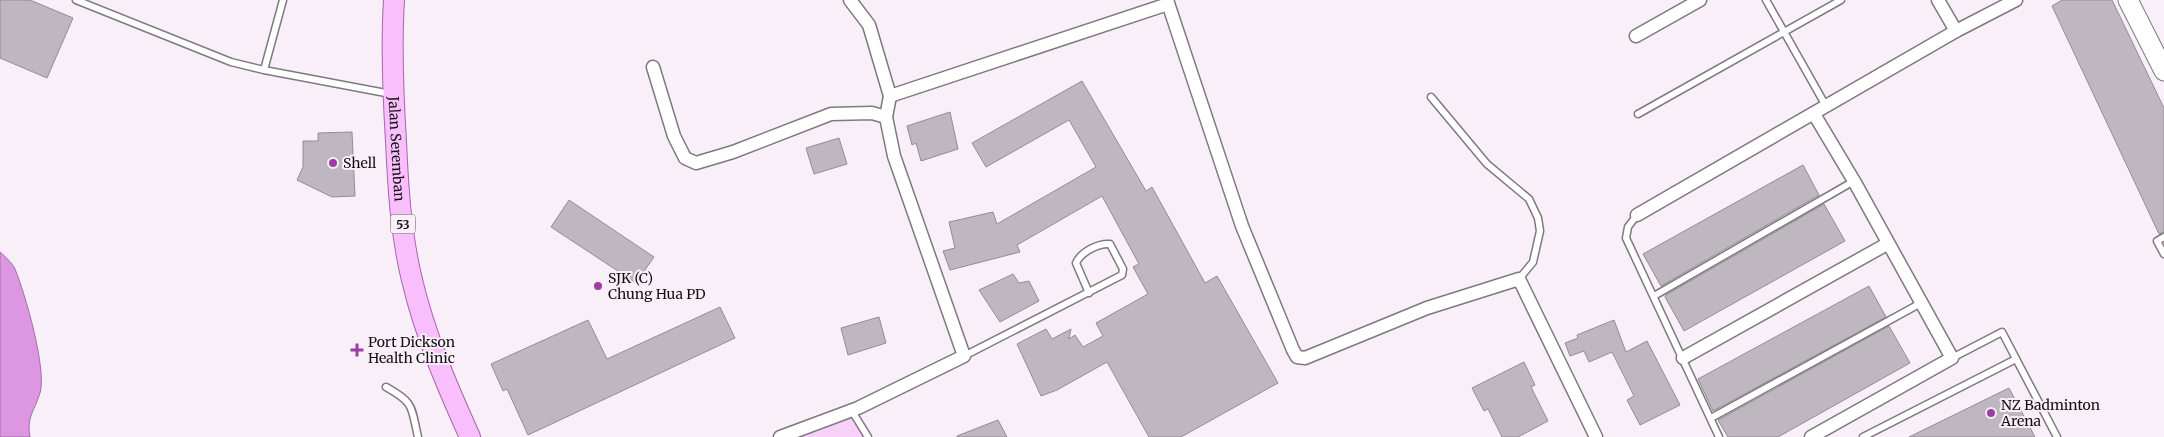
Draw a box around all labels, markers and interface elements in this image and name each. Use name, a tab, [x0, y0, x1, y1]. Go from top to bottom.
street label: Jalan Seremban	[385, 95, 409, 202]
place label: Shell	[343, 154, 377, 172]
marker: Shell	[327, 157, 339, 169]
road number: 53	[390, 214, 416, 233]
place label: SJK (C) Chung Hua PD	[608, 269, 706, 303]
marker: SJK (C) Chung Hua PD	[592, 280, 604, 292]
place label: Port Dickson Health Clinic	[368, 333, 455, 367]
marker: Port Dickson Health Clinic	[350, 343, 364, 357]
place label: NZ Badminton Arena	[2000, 396, 2100, 430]
marker: NZ Badminton Arena	[1985, 407, 1997, 419]

